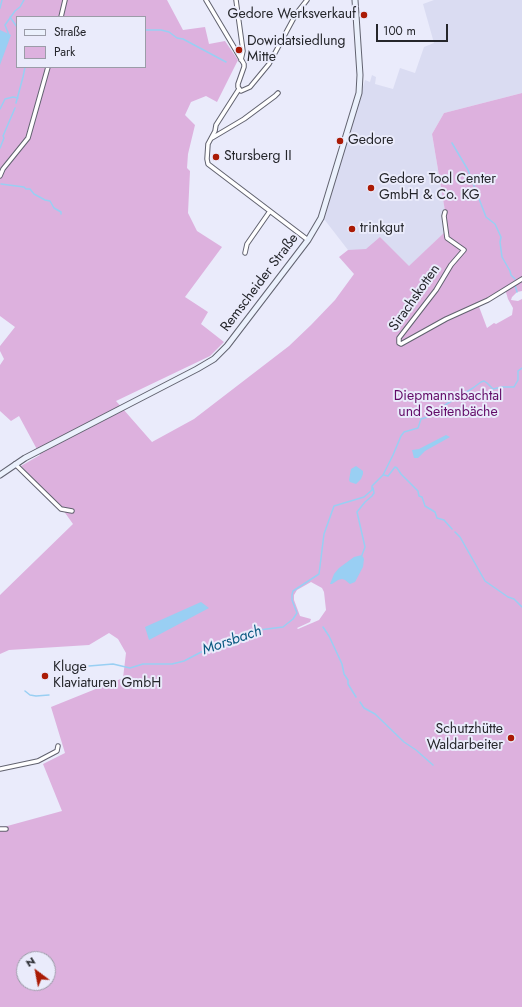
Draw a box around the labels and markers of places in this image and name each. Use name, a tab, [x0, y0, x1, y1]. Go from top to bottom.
place label: Gedore Werksverkauf	[228, 7, 356, 23]
marker: Gedore Werksverkauf	[359, 10, 369, 20]
place label: Dowidatsiedlung Mitte	[247, 34, 346, 66]
marker: Dowidatsiedlung Mitte	[234, 45, 244, 55]
place label: Gedore	[348, 133, 393, 149]
marker: Gedore	[335, 136, 345, 146]
place label: Stursberg II	[224, 149, 292, 165]
marker: Stursberg II	[211, 152, 221, 162]
place label: Gedore Tool Center GmbH & Co. KG	[379, 172, 496, 204]
marker: Gedore Tool Center GmbH & Co. KG	[366, 183, 376, 193]
place label: trinkgut	[360, 221, 404, 237]
marker: trinkgut	[347, 224, 357, 234]
place label: Kluge Klaviaturen GmbH	[53, 660, 161, 692]
marker: Kluge Klaviaturen GmbH	[40, 671, 50, 681]
place label: Schutzhütte Waldarbeiter	[427, 722, 503, 754]
marker: Schutzhütte Waldarbeiter	[506, 733, 516, 743]

